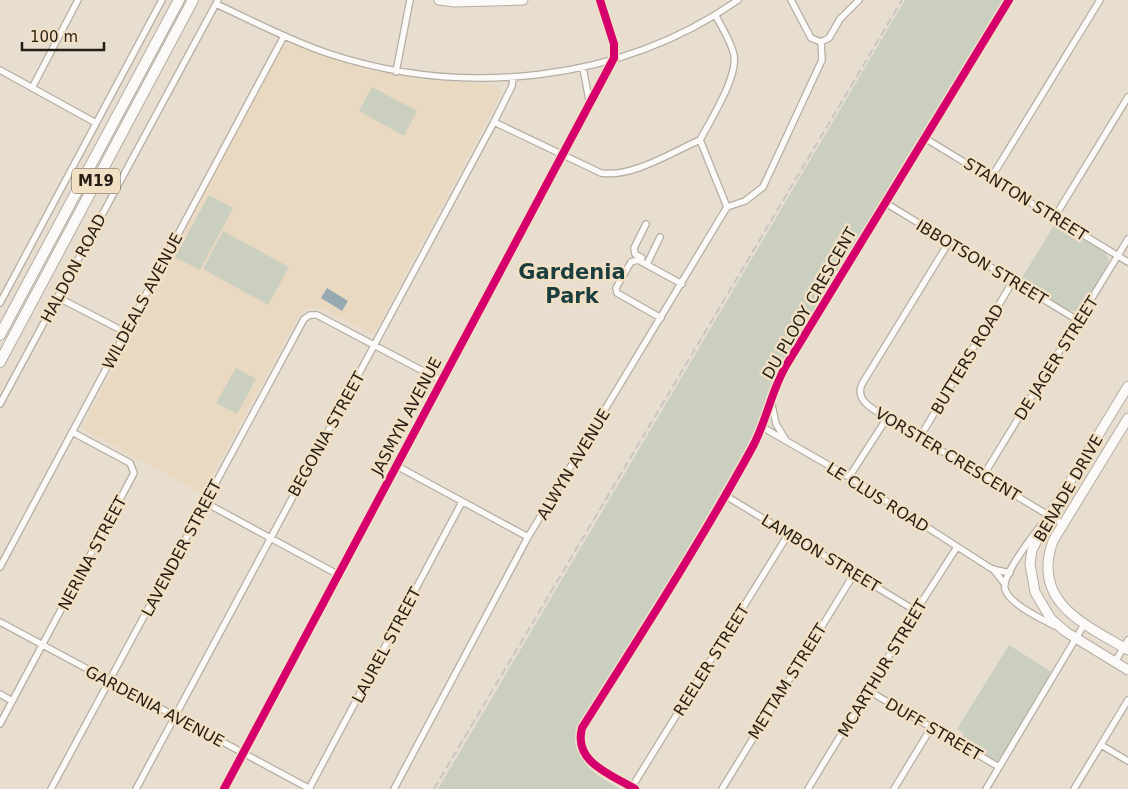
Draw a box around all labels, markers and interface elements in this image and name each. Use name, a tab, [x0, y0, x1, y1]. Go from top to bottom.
scale bar	[22, 20, 105, 52]
text: 100 m	[30, 28, 78, 46]
street label: STANTON STREET	[960, 154, 1091, 245]
road number: M19	[72, 168, 120, 194]
street label: HALDON ROAD	[37, 211, 110, 326]
street label: IBBOTSON STREET	[913, 216, 1051, 309]
street label: DU PLOOY CRESCENT	[758, 224, 861, 382]
street label: WILDEALS AVENUE	[98, 230, 186, 373]
district label: Gardenia Park	[518, 260, 626, 308]
street label: DE JAGER STREET	[1011, 293, 1102, 424]
street label: BUTTERS ROAD	[927, 301, 1008, 418]
street label: JASMYN AVENUE	[367, 354, 446, 479]
street label: BEGONIA STREET	[284, 368, 369, 500]
street label: VORSTER CRESCENT	[872, 403, 1024, 505]
street label: ALWYN AVENUE	[533, 405, 614, 523]
street label: BENADE DRIVE	[1030, 431, 1107, 545]
street label: LE CLUS ROAD	[823, 458, 932, 536]
street label: LAVENDER STREET	[137, 477, 226, 620]
street label: NERINA STREET	[54, 493, 131, 614]
street label: LAMBON STREET	[758, 510, 884, 597]
street label: LAUREL STREET	[348, 584, 425, 706]
street label: MCARTHUR STREET	[834, 596, 931, 740]
street label: REELER STREET	[670, 601, 753, 719]
street label: METTAM STREET	[744, 620, 831, 743]
street label: GARDENIA AVENUE	[82, 662, 227, 751]
street label: DUFF STREET	[882, 694, 986, 765]

